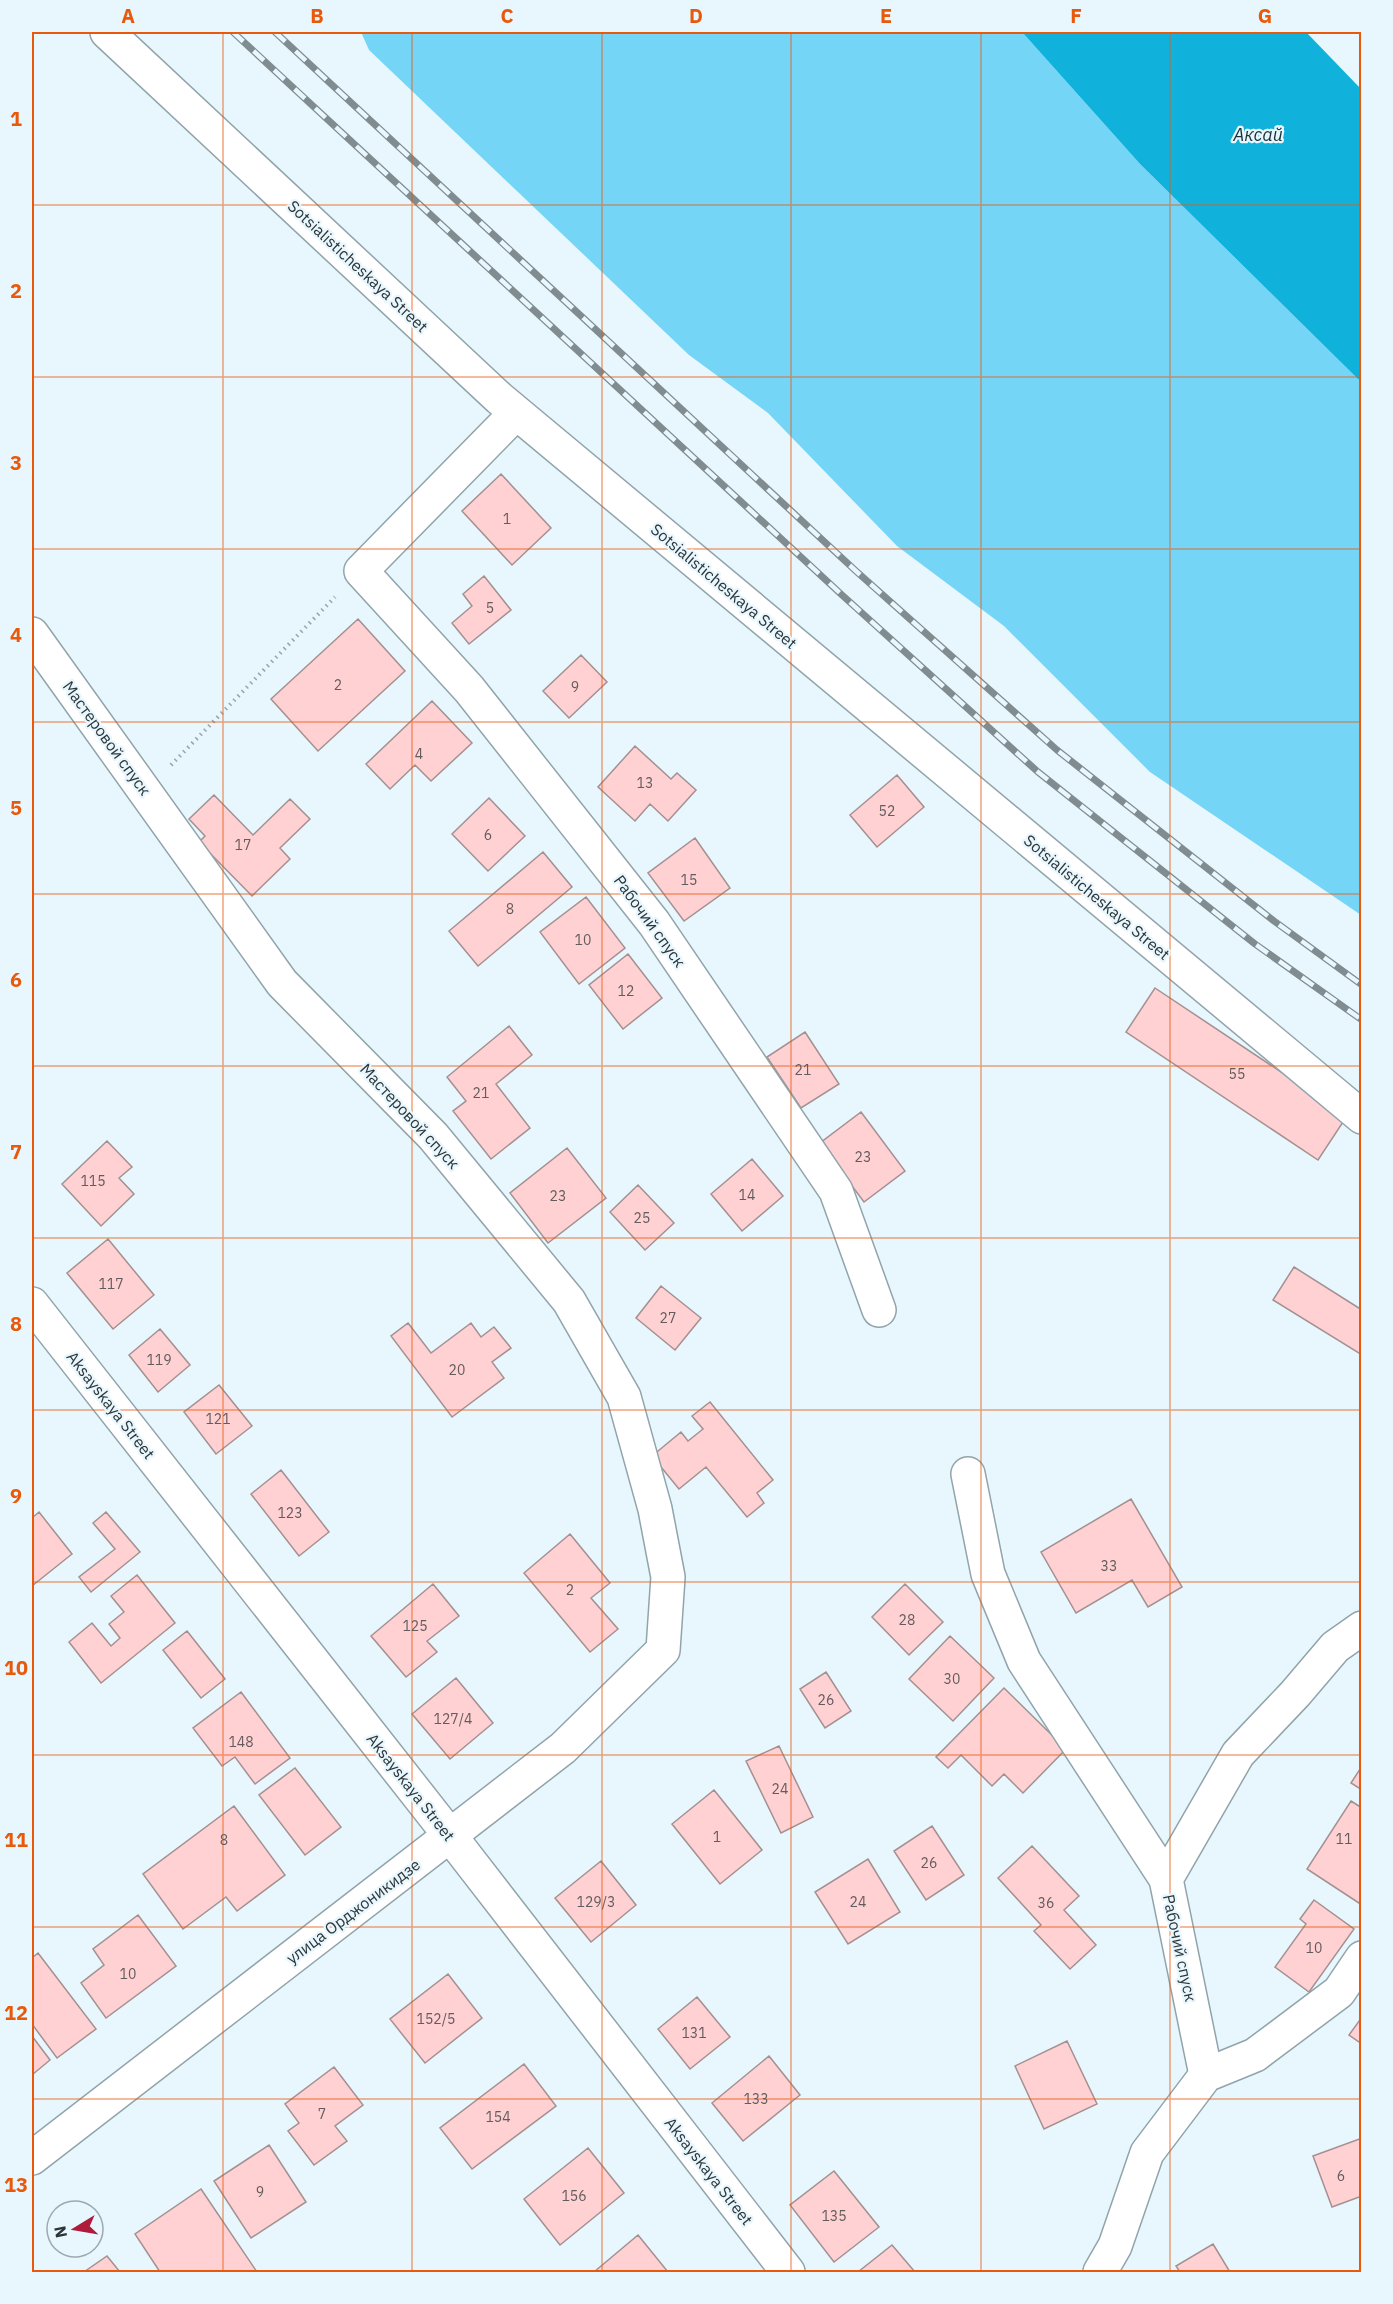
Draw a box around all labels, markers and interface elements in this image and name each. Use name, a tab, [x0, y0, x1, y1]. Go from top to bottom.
text: A	[121, 2, 135, 29]
text: B	[310, 2, 324, 29]
text: C	[500, 2, 514, 29]
text: D	[689, 2, 703, 29]
text: E	[880, 2, 892, 29]
text: F	[1070, 2, 1082, 29]
text: G	[1258, 2, 1272, 29]
text: 1	[10, 105, 22, 132]
water label: Аксай	[1232, 123, 1283, 146]
street label: Sotsialisticheskaya Street	[284, 196, 432, 336]
text: 2	[10, 277, 22, 304]
text: 3	[10, 449, 22, 476]
house number: 1	[503, 510, 511, 528]
street label: Sotsialisticheskaya Street	[647, 519, 801, 653]
house number: 5	[486, 599, 494, 617]
text: 4	[10, 621, 22, 648]
house number: 2	[334, 676, 342, 694]
street label: Мастеровой спуск	[59, 677, 155, 799]
house number: 9	[571, 678, 579, 696]
house number: 4	[415, 745, 423, 763]
house number: 13	[637, 774, 653, 792]
text: 5	[10, 794, 22, 821]
house number: 52	[879, 802, 895, 820]
house number: 6	[484, 826, 492, 844]
street label: Sotsialisticheskaya Street	[1020, 830, 1174, 964]
house number: 17	[235, 836, 251, 854]
street label: Рабочий спуск	[610, 871, 690, 971]
house number: 15	[681, 871, 697, 889]
house number: 8	[506, 900, 514, 918]
house number: 10	[575, 931, 591, 949]
text: 6	[10, 966, 22, 993]
house number: 12	[618, 982, 634, 1000]
street label: Мастеровой спуск	[356, 1059, 464, 1173]
house number: 21	[795, 1061, 811, 1079]
house number: 55	[1229, 1065, 1245, 1083]
house number: 21	[473, 1084, 489, 1102]
text: 7	[10, 1138, 22, 1165]
house number: 23	[855, 1148, 871, 1166]
house number: 115	[80, 1172, 106, 1190]
house number: 14	[739, 1186, 755, 1204]
house number: 23	[550, 1187, 566, 1205]
house number: 25	[634, 1209, 650, 1227]
house number: 117	[98, 1275, 124, 1293]
house number: 27	[660, 1309, 676, 1327]
text: 8	[10, 1310, 22, 1337]
street label: Aksayskaya Street	[63, 1347, 159, 1463]
house number: 119	[146, 1351, 172, 1369]
house number: 20	[449, 1361, 465, 1379]
house number: 121	[205, 1410, 231, 1428]
text: 9	[10, 1482, 22, 1509]
house number: 123	[277, 1504, 303, 1522]
house number: 33	[1101, 1557, 1117, 1575]
house number: 2	[566, 1581, 574, 1599]
house number: 28	[899, 1611, 915, 1629]
house number: 125	[402, 1617, 428, 1635]
text: 10	[4, 1654, 28, 1681]
house number: 30	[944, 1670, 960, 1688]
house number: 26	[818, 1691, 834, 1709]
house number: 127/4	[434, 1710, 472, 1728]
street label: Aksayskaya Street	[363, 1729, 459, 1845]
house number: 148	[228, 1733, 254, 1751]
house number: 24	[772, 1780, 788, 1798]
text: 11	[4, 1826, 28, 1853]
house number: 1	[713, 1828, 721, 1846]
house number: 11	[1336, 1830, 1352, 1848]
house number: 8	[220, 1831, 228, 1849]
street label: улица Орджоникидзе	[282, 1854, 424, 1968]
house number: 26	[921, 1854, 937, 1872]
house number: 129/3	[577, 1893, 615, 1911]
house number: 24	[850, 1893, 866, 1911]
street label: Рабочий спуск	[1159, 1893, 1201, 2004]
house number: 36	[1038, 1894, 1054, 1912]
house number: 10	[1306, 1939, 1322, 1957]
house number: 10	[120, 1965, 136, 1983]
text: 12	[4, 1999, 28, 2026]
house number: 152/5	[417, 2010, 455, 2028]
house number: 131	[681, 2024, 707, 2042]
house number: 133	[743, 2090, 769, 2108]
house number: 7	[318, 2105, 326, 2123]
house number: 154	[485, 2108, 511, 2126]
street label: Aksayskaya Street	[661, 2113, 757, 2229]
house number: 6	[1337, 2167, 1345, 2185]
text: 13	[4, 2171, 28, 2198]
house number: 9	[256, 2183, 264, 2201]
house number: 156	[561, 2187, 587, 2205]
north arrow	[45, 2199, 105, 2259]
house number: 135	[821, 2207, 847, 2225]
text: N	[49, 2224, 71, 2239]

